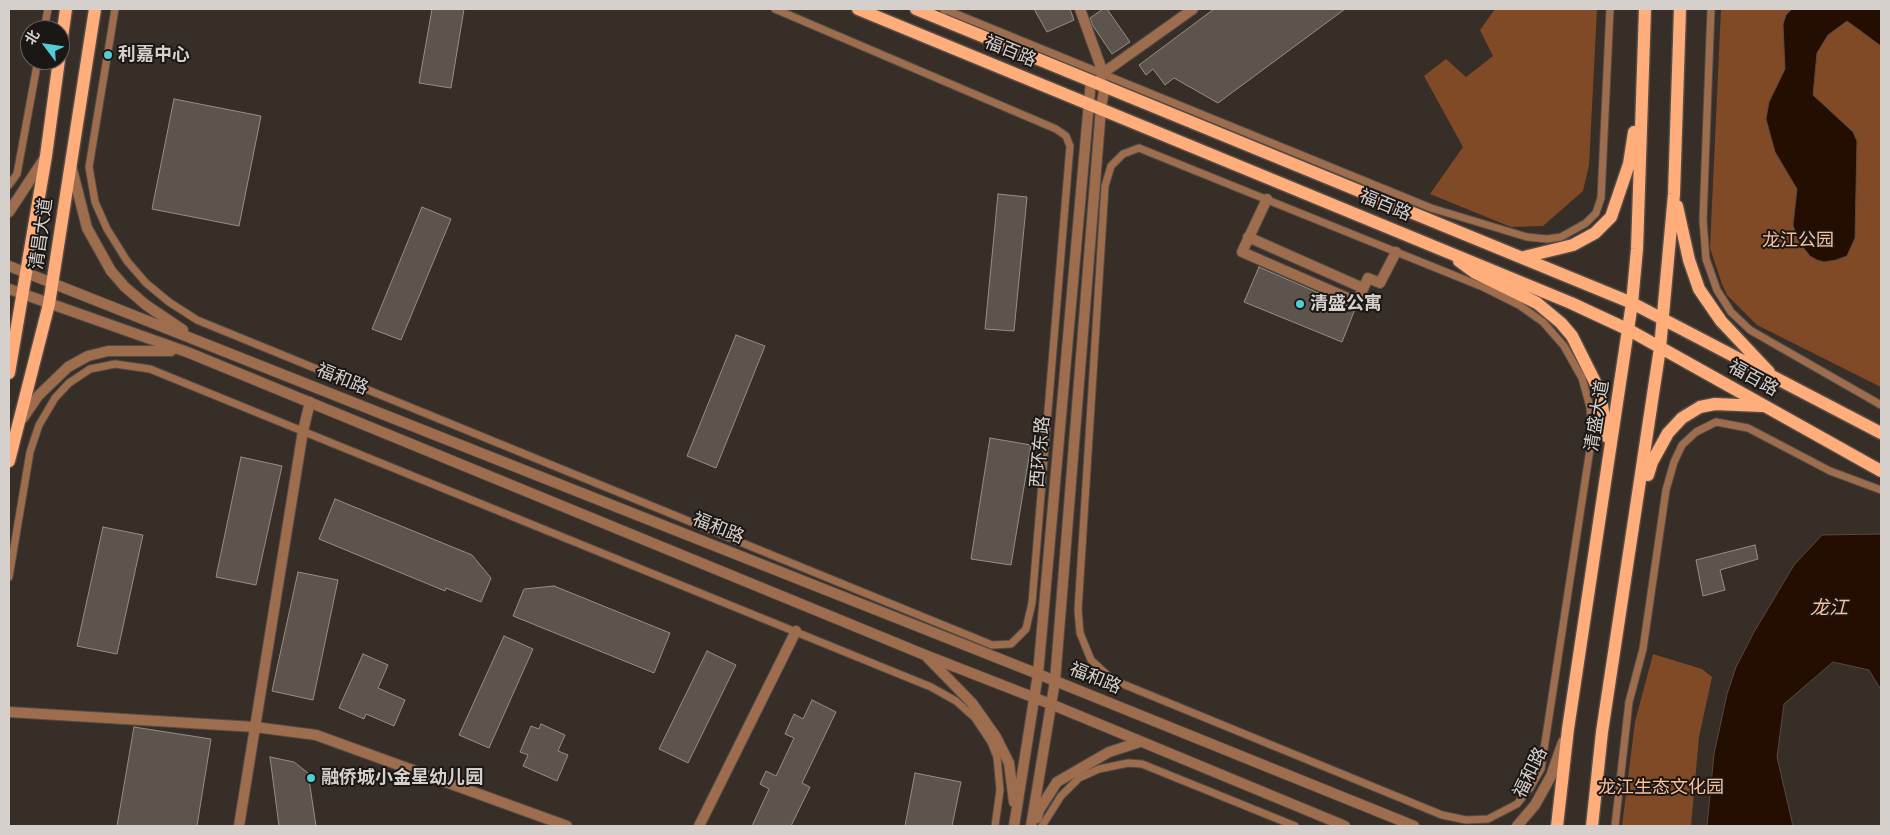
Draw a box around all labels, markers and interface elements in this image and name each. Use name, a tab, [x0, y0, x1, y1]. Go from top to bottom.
north arrow	[20, 20, 70, 70]
text: 北	[22, 27, 43, 48]
street label: 福百路	[981, 32, 1039, 72]
place label: 利嘉中心	[118, 44, 190, 66]
marker: 利嘉中心	[102, 49, 114, 61]
street label: 福百路	[1356, 186, 1414, 226]
street label: 清昌大道	[26, 197, 58, 271]
park label: 龙江公园	[1762, 230, 1834, 252]
place label: 清盛公寓	[1310, 293, 1382, 315]
marker: 清盛公寓	[1294, 298, 1306, 310]
street label: 福百路	[1724, 356, 1782, 402]
street label: 福和路	[313, 360, 371, 400]
street label: 清盛大道	[1582, 379, 1614, 453]
street label: 西环东路	[1027, 415, 1055, 489]
street label: 福和路	[689, 509, 747, 549]
water label: 龙江	[1810, 598, 1848, 620]
street label: 福和路	[1066, 659, 1124, 699]
street label: 福和路	[1509, 744, 1553, 802]
place label: 融侨城小金星幼儿园	[321, 767, 483, 789]
marker: 融侨城小金星幼儿园	[305, 772, 317, 784]
park label: 龙江生态文化园	[1598, 777, 1724, 799]

